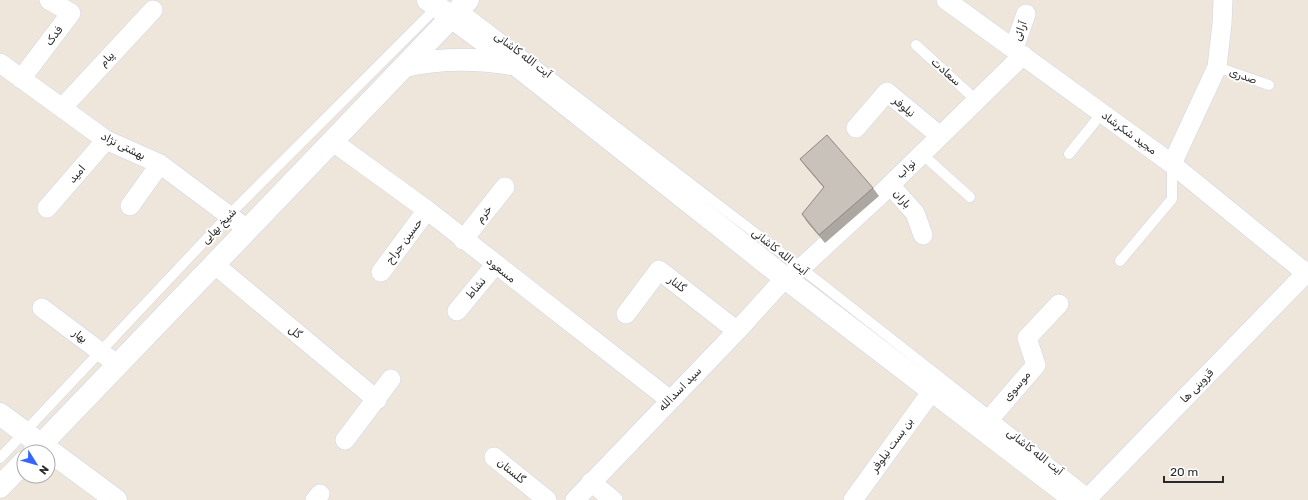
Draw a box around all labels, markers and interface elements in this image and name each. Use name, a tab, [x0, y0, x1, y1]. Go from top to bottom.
street label: آرائی	[1010, 18, 1030, 43]
street label: فدک	[42, 24, 66, 48]
street label: آیت الله کاشانی	[492, 29, 555, 81]
street label: پیام	[97, 49, 118, 70]
street label: سعادت	[929, 55, 963, 89]
street label: صدری	[1227, 65, 1259, 87]
street label: نیلوفر	[889, 93, 918, 121]
street label: مجید شکرشاد	[1099, 109, 1159, 157]
street label: بهشتی نژاد	[99, 130, 147, 162]
street label: نواب	[894, 157, 919, 182]
street label: امید	[66, 162, 88, 186]
street label: باران	[890, 187, 914, 211]
street label: خرم	[473, 202, 496, 226]
street label: شیخ بهایی	[199, 205, 241, 248]
street label: حسین جراح	[383, 215, 427, 267]
street label: آیت الله کاشانی	[749, 226, 812, 279]
street label: مسعود	[483, 254, 518, 286]
street label: گلنار	[665, 273, 688, 295]
street label: نشاط	[463, 275, 489, 301]
street label: گل	[286, 323, 304, 341]
street label: بهار	[69, 326, 90, 346]
street label: سید اسدالله	[656, 364, 704, 414]
street label: قزوینی ها	[1178, 366, 1217, 406]
street label: موسوی	[1001, 368, 1034, 404]
street label: بن بست نیلوفر	[867, 415, 917, 476]
street label: آیت الله کاشانی	[1004, 426, 1067, 479]
north arrow	[16, 444, 56, 484]
street label: گلستان	[494, 456, 528, 486]
scale bar	[1164, 458, 1223, 484]
text: N	[36, 463, 51, 477]
text: 20 m	[1170, 465, 1198, 479]

